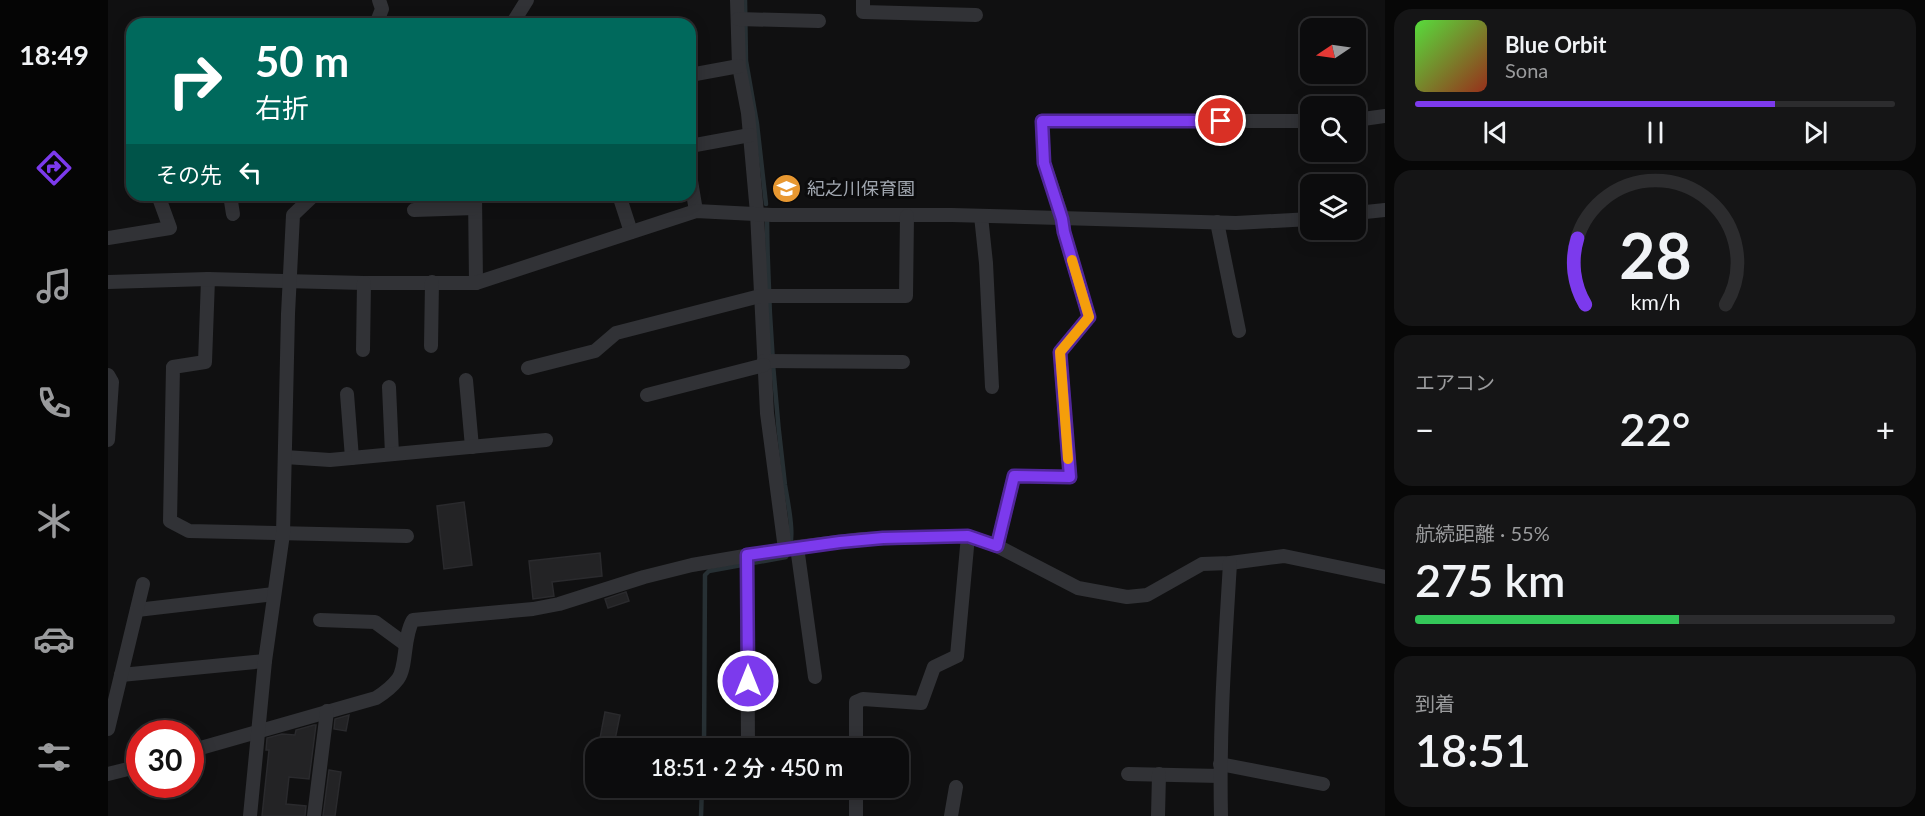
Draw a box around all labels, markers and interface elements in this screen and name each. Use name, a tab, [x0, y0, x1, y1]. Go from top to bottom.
north arrow	[1300, 18, 1366, 84]
map controls	[1300, 18, 1366, 240]
text: Blue Orbit	[1505, 31, 1606, 58]
text: 50 m	[255, 36, 349, 86]
text: 18:49	[19, 38, 89, 71]
icon: right	[156, 42, 234, 120]
text: Sona	[1505, 58, 1548, 82]
text: 右折	[255, 91, 309, 124]
pin	[1195, 95, 1246, 146]
button: search	[1300, 96, 1366, 162]
icon: arrive	[1204, 104, 1237, 137]
icon: previous	[1479, 116, 1512, 149]
icon: pause	[1639, 116, 1672, 149]
icon: next	[1799, 116, 1832, 149]
icon: directions	[33, 147, 75, 189]
icon: left	[234, 156, 267, 189]
text: その先	[156, 161, 222, 188]
school or university icon: 紀之川保育園	[770, 173, 802, 205]
button: layers	[1300, 174, 1366, 240]
place label: 紀之川保育園	[807, 177, 915, 199]
text: 28	[1619, 217, 1691, 292]
icon: music	[33, 265, 75, 307]
text: km/h	[1630, 289, 1680, 315]
text: エアコン	[1415, 370, 1495, 394]
icon: phone	[33, 382, 75, 424]
text: 22°	[1620, 402, 1690, 456]
text: −	[1415, 409, 1434, 449]
text: +	[1876, 409, 1895, 449]
icon: climate	[33, 500, 75, 542]
text: 航続距離 · 55%	[1415, 521, 1550, 545]
text: 275 km	[1415, 553, 1565, 607]
icon: car	[33, 618, 75, 660]
position arrow	[716, 649, 780, 713]
text: 到着	[1415, 691, 1455, 715]
speed limit sign: 30	[126, 720, 204, 798]
text: 18:51	[1415, 723, 1531, 777]
icon: filters	[33, 736, 75, 778]
text: 18:51 · 2 分 · 450 m	[651, 754, 843, 781]

